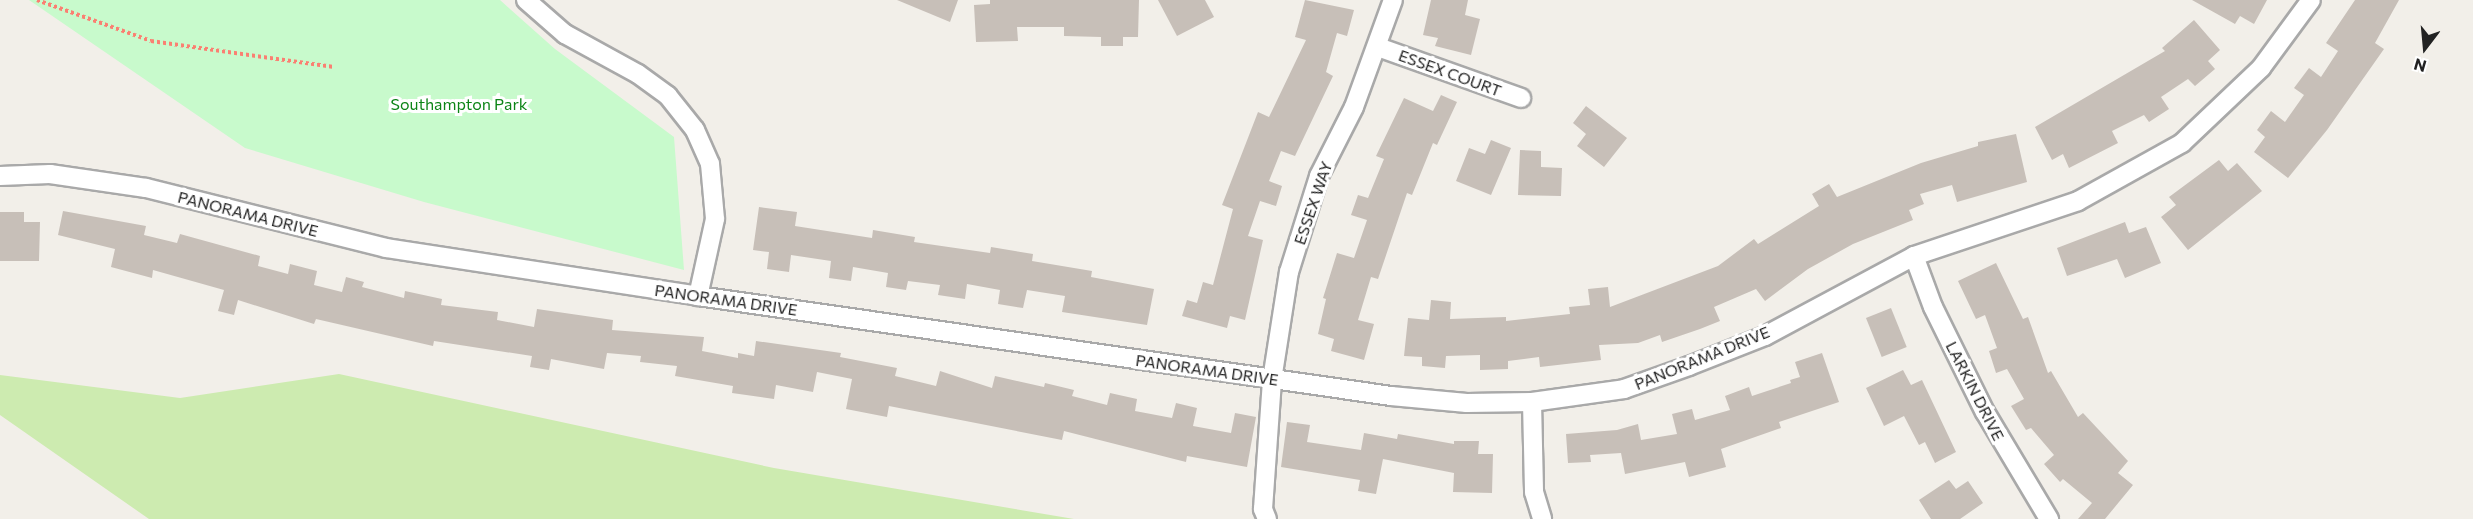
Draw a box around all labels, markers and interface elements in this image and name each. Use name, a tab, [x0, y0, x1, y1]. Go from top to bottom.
north arrow	[2395, 18, 2455, 78]
street label: ESSEX COURT	[1396, 46, 1504, 100]
text: N	[2412, 55, 2428, 77]
park label: Southampton Park	[391, 94, 527, 114]
street label: ESSEX WAY	[1290, 159, 1336, 247]
street label: PANORAMA DRIVE	[176, 187, 320, 241]
street label: PANORAMA DRIVE	[653, 280, 799, 320]
street label: PANORAMA DRIVE	[1632, 322, 1772, 394]
street label: LARKIN DRIVE	[1942, 338, 2008, 444]
street label: PANORAMA DRIVE	[1134, 350, 1280, 390]

